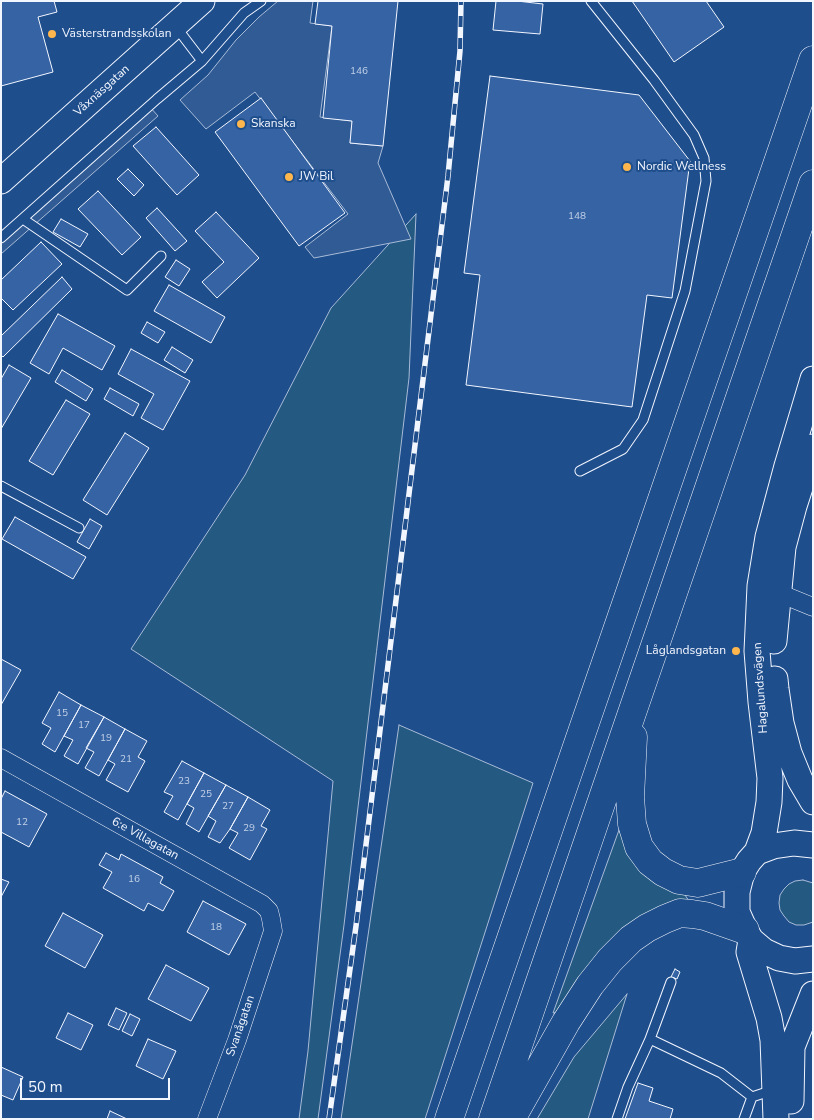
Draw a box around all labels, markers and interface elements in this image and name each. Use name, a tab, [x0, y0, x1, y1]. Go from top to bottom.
place label: Västerstrandsskolan	[62, 27, 172, 41]
marker: Västerstrandsskolan	[46, 28, 58, 40]
street label: Våxnäsgatan	[71, 62, 133, 120]
house number: 146	[350, 66, 368, 78]
place label: Skanska	[251, 117, 296, 131]
marker: Skanska	[235, 118, 247, 130]
place label: Nordic Wellness	[637, 160, 726, 174]
marker: Nordic Wellness	[621, 161, 633, 173]
place label: JW Bil	[299, 170, 334, 184]
marker: JW Bil	[283, 171, 295, 183]
house number: 148	[568, 211, 586, 223]
street label: Hagalundsvägen	[751, 642, 771, 734]
place label: Låglandsgatan	[646, 644, 726, 658]
marker: Låglandsgatan	[730, 645, 742, 657]
house number: 15	[56, 708, 68, 720]
house number: 17	[78, 720, 90, 732]
house number: 19	[100, 733, 112, 745]
house number: 21	[120, 754, 132, 766]
house number: 23	[178, 776, 190, 788]
house number: 25	[200, 789, 212, 801]
house number: 27	[222, 801, 234, 813]
street label: 6:e Villagatan	[109, 815, 181, 863]
house number: 12	[16, 817, 28, 829]
house number: 29	[243, 823, 255, 835]
house number: 16	[128, 874, 140, 886]
house number: 18	[210, 922, 222, 934]
street label: Svanågatan	[224, 994, 258, 1058]
scale bar	[22, 1068, 172, 1100]
text: 50 m	[28, 1077, 63, 1097]

